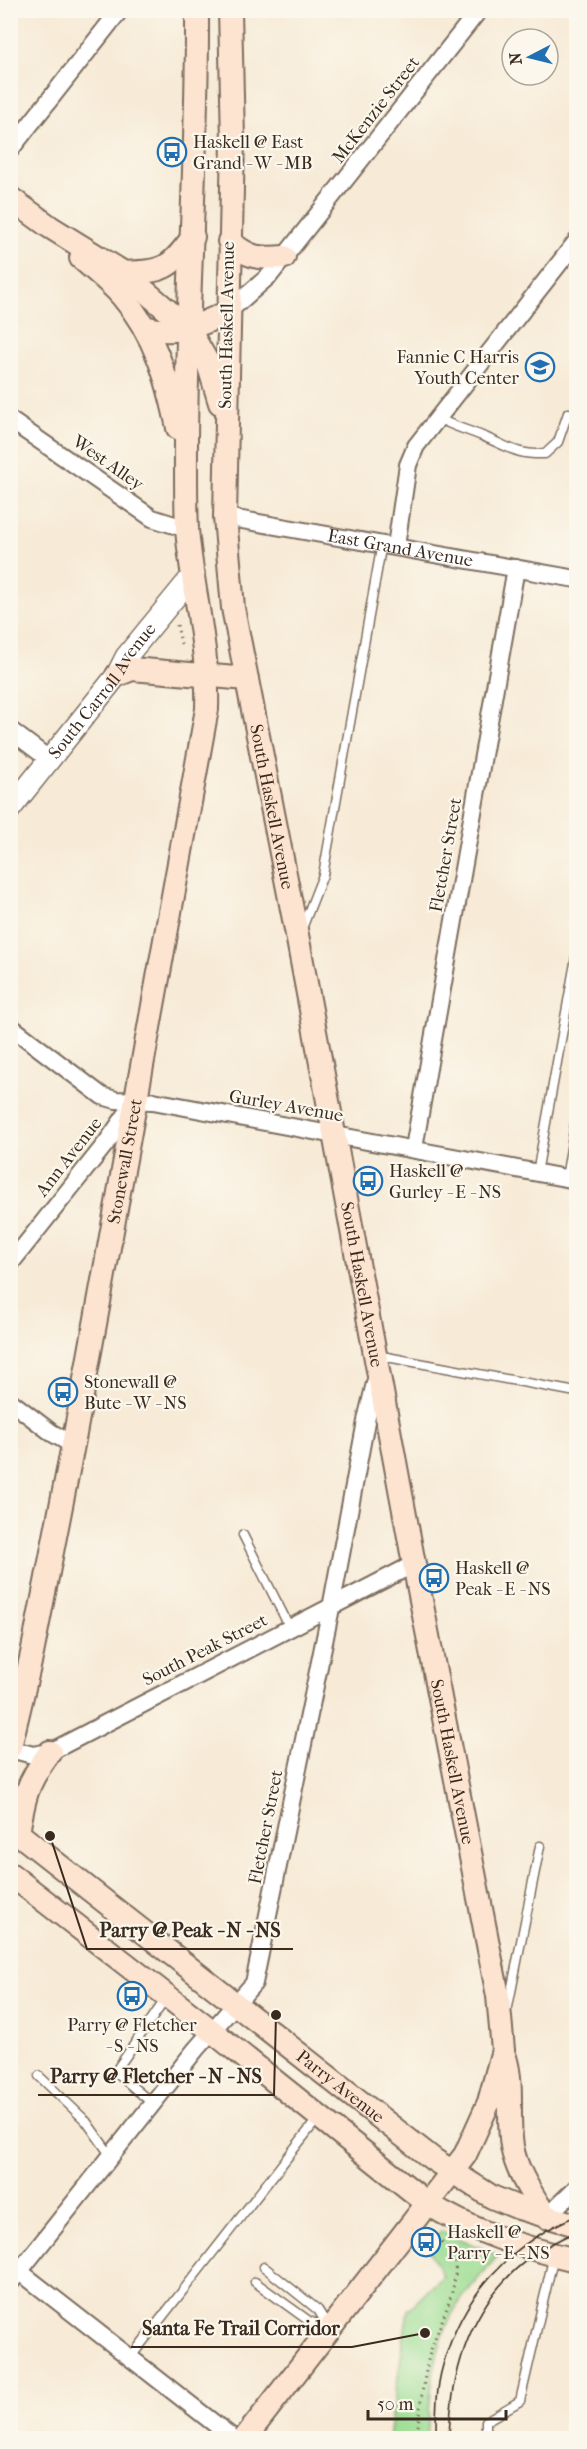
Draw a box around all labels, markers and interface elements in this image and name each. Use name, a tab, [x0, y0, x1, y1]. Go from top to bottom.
north arrow	[500, 27, 560, 87]
text: N	[505, 51, 526, 66]
street label: McKenzie Street	[328, 52, 425, 168]
place label: Haskell @ East Grand - W - MB	[193, 132, 313, 174]
bus stop icon: Haskell @ East Grand - W - MB	[156, 136, 188, 168]
street label: South Haskell Avenue	[215, 241, 239, 409]
place label: Fannie C Harris Youth Center	[396, 347, 519, 389]
school or university icon: Fannie C Harris Youth Center	[524, 351, 556, 383]
street label: West Alley	[68, 430, 149, 496]
street label: East Grand Avenue	[326, 525, 475, 571]
street label: South Carroll Avenue	[44, 618, 160, 763]
street label: South Haskell Avenue	[245, 722, 298, 891]
street label: Fletcher Street	[426, 796, 466, 914]
street label: Gurley Avenue	[227, 1086, 345, 1126]
street label: Stonewall Street	[103, 1096, 146, 1225]
street label: Ann Avenue	[31, 1113, 106, 1201]
place label: Haskell @ Gurley - E - NS	[389, 1161, 501, 1203]
bus stop icon: Haskell @ Gurley - E - NS	[352, 1165, 384, 1197]
street label: South Haskell Avenue	[336, 1200, 388, 1369]
place label: Stonewall @ Bute - W - NS	[84, 1372, 186, 1414]
bus stop icon: Stonewall @ Bute - W - NS	[47, 1376, 79, 1408]
place label: Haskell @ Peak - E - NS	[455, 1558, 551, 1600]
bus stop icon: Haskell @ Peak - E - NS	[418, 1562, 450, 1594]
street label: South Peak Street	[139, 1609, 271, 1690]
street label: South Haskell Avenue	[426, 1677, 479, 1846]
street label: Fletcher Street	[245, 1768, 287, 1886]
callout: Parry @ Peak - N - NS	[87, 1911, 293, 1949]
text: Parry @ Peak - N - NS	[99, 1919, 281, 1942]
bus stop icon: Parry @ Fletcher - S - NS	[116, 1980, 148, 2012]
place label: Parry @ Fletcher - S - NS	[67, 2015, 197, 2057]
street label: Parry Avenue	[292, 2045, 389, 2127]
callout: Parry @ Fletcher - N - NS	[38, 2057, 274, 2095]
text: Parry @ Fletcher - N - NS	[50, 2065, 262, 2088]
place label: Haskell @ Parry - E - NS	[447, 2222, 550, 2264]
bus stop icon: Haskell @ Parry - E - NS	[410, 2226, 442, 2258]
callout: Santa Fe Trail Corridor	[131, 2309, 352, 2347]
text: Santa Fe Trail Corridor	[142, 2317, 340, 2340]
scale bar	[368, 2383, 506, 2421]
text: 50 m	[377, 2394, 414, 2415]

